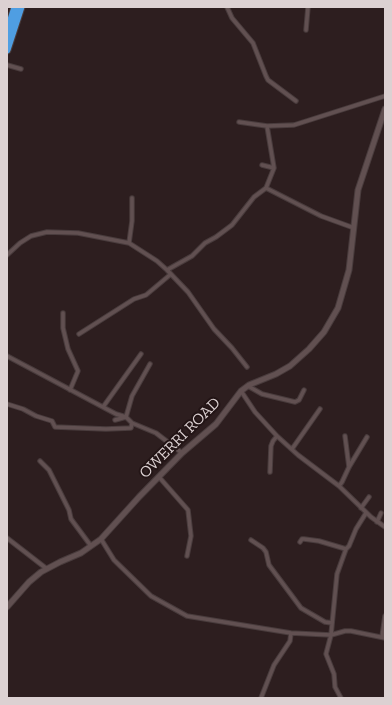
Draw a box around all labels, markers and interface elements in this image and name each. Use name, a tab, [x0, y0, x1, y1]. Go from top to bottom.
street label: OWERRI ROAD	[135, 393, 225, 483]

